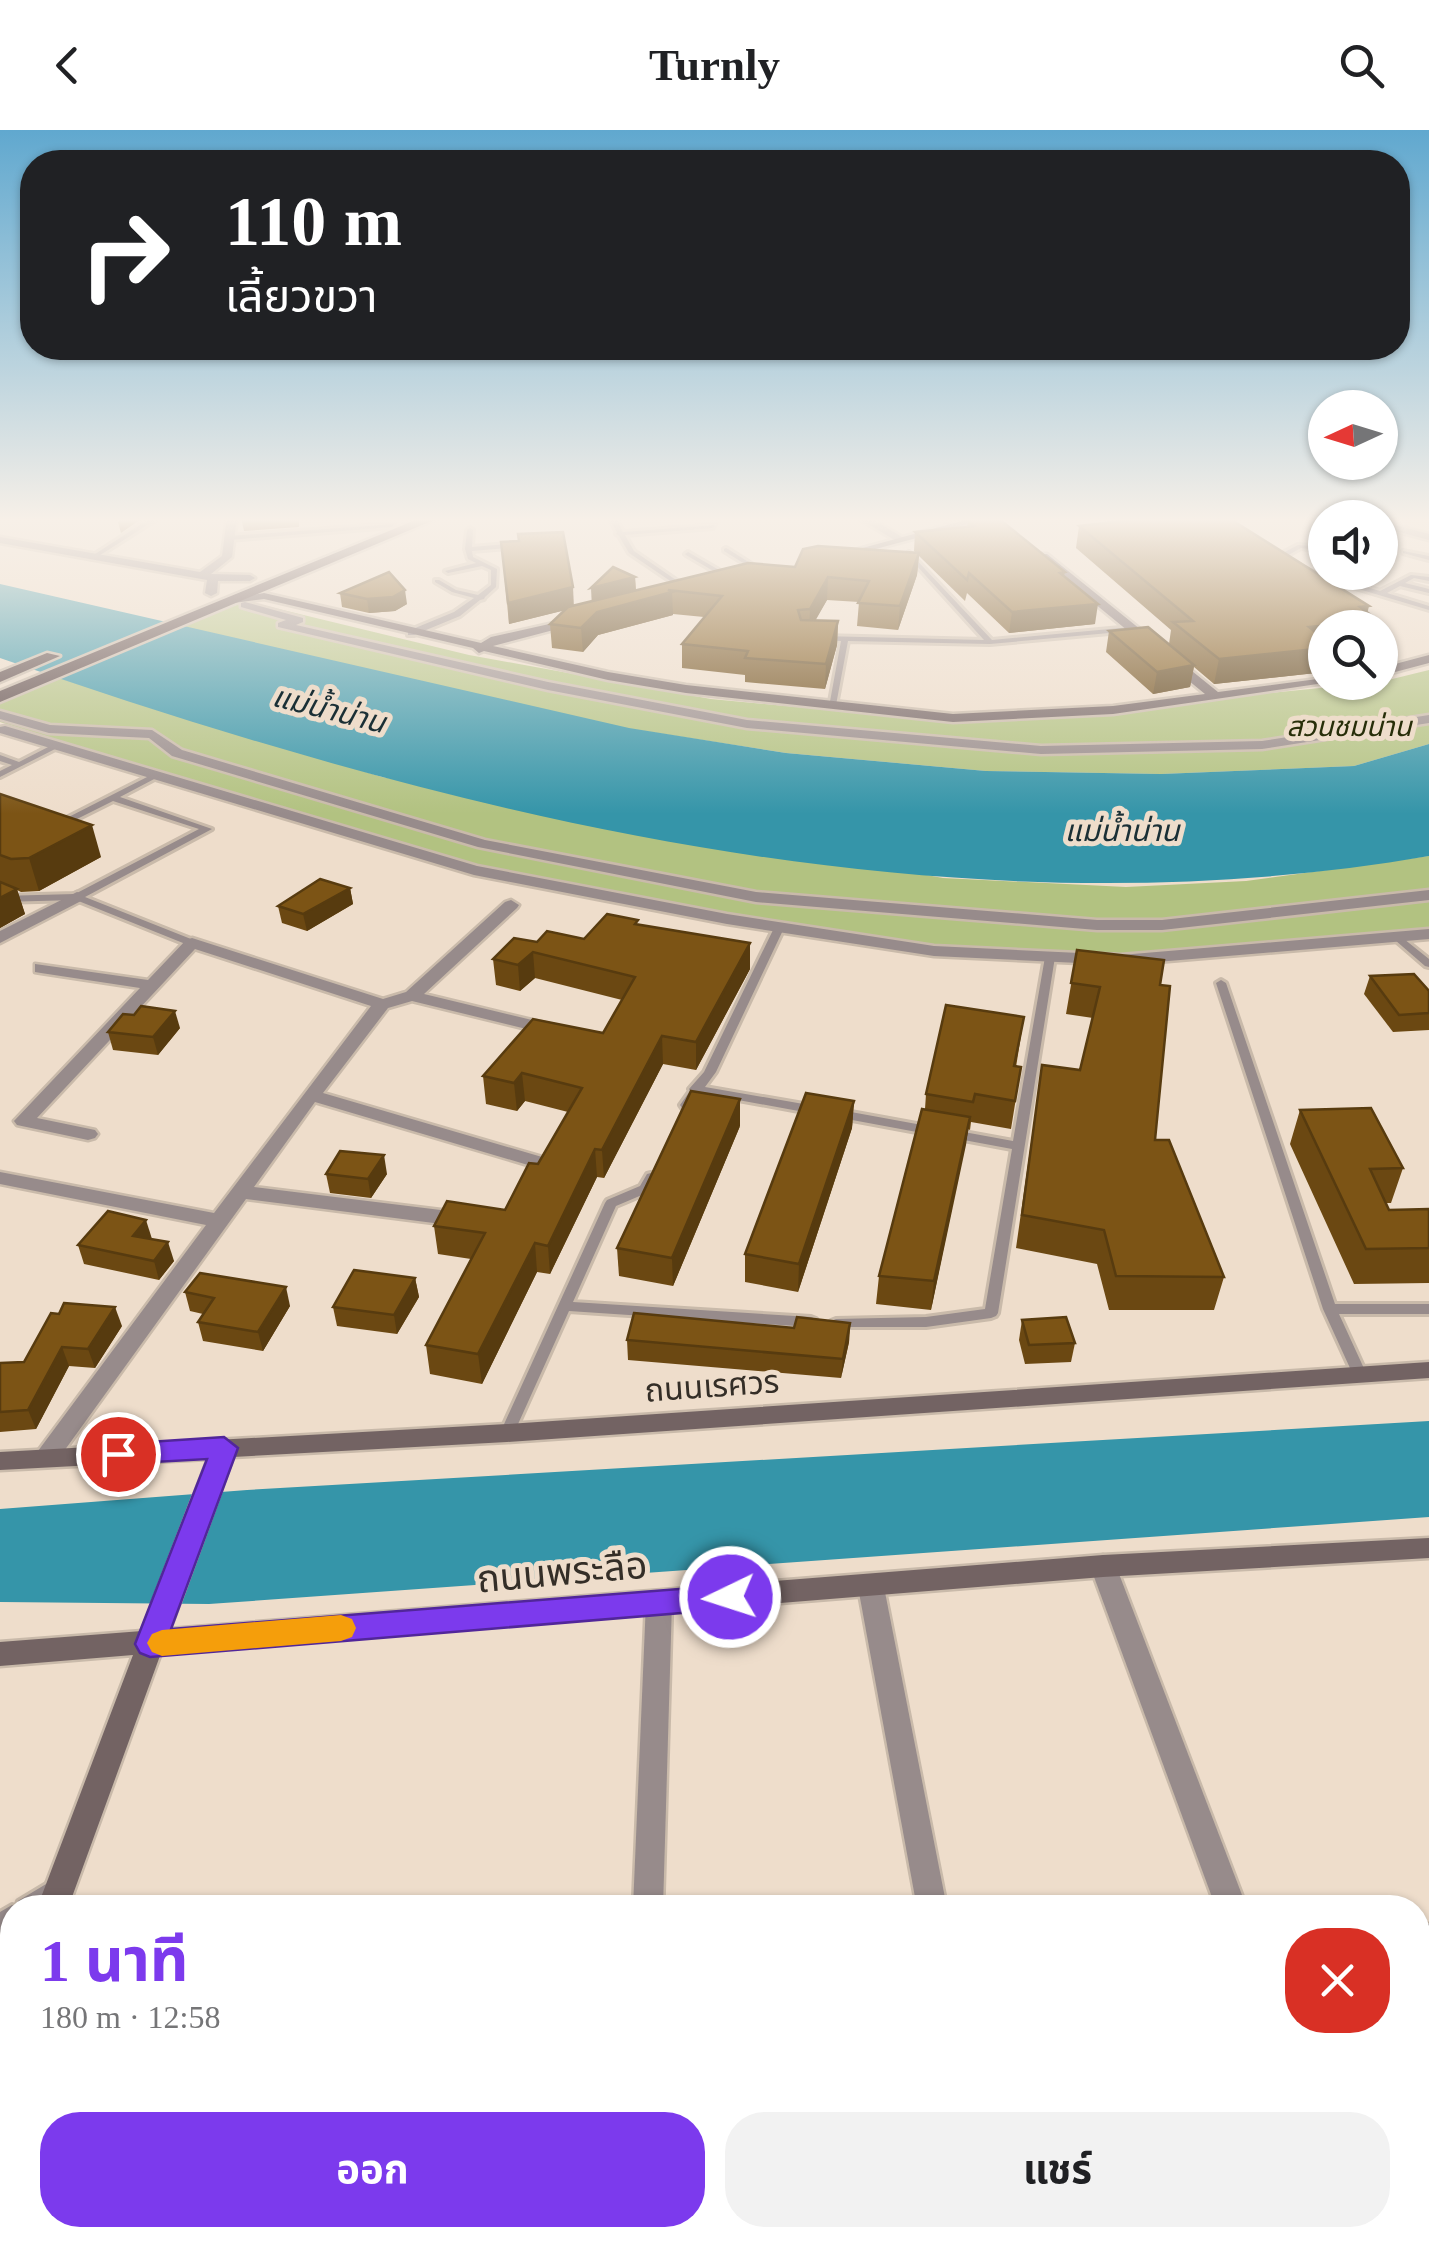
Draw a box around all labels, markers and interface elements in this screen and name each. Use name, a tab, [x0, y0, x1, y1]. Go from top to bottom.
icon: back	[40, 38, 95, 93]
icon: search	[1334, 38, 1389, 93]
text: Turnly	[649, 40, 780, 90]
text: 110 m	[225, 183, 402, 260]
icon: right	[60, 190, 190, 320]
text: เลี้ยวขวา	[225, 272, 377, 322]
north arrow	[1308, 390, 1398, 480]
map controls	[1308, 390, 1398, 700]
button: sound	[1308, 500, 1398, 590]
button: search	[1308, 610, 1398, 700]
water label: แม่น้ำน่าน	[269, 675, 391, 739]
park label: สวนชมน่าน	[1286, 711, 1413, 742]
water label: แม่น้ำน่าน	[1065, 810, 1181, 847]
street label: ถนนเรศวร	[644, 1363, 780, 1409]
pin	[76, 1412, 161, 1497]
icon: arrive	[91, 1427, 146, 1482]
street label: ถนนพระลือ	[475, 1544, 649, 1600]
position arrow	[678, 1545, 782, 1649]
text: 1 นาที	[40, 1928, 189, 1994]
button: close	[1285, 1928, 1390, 2033]
text: 180 m · 12:58	[40, 1999, 220, 2035]
button: ออก	[40, 2112, 705, 2227]
button: แชร์	[725, 2112, 1390, 2227]

